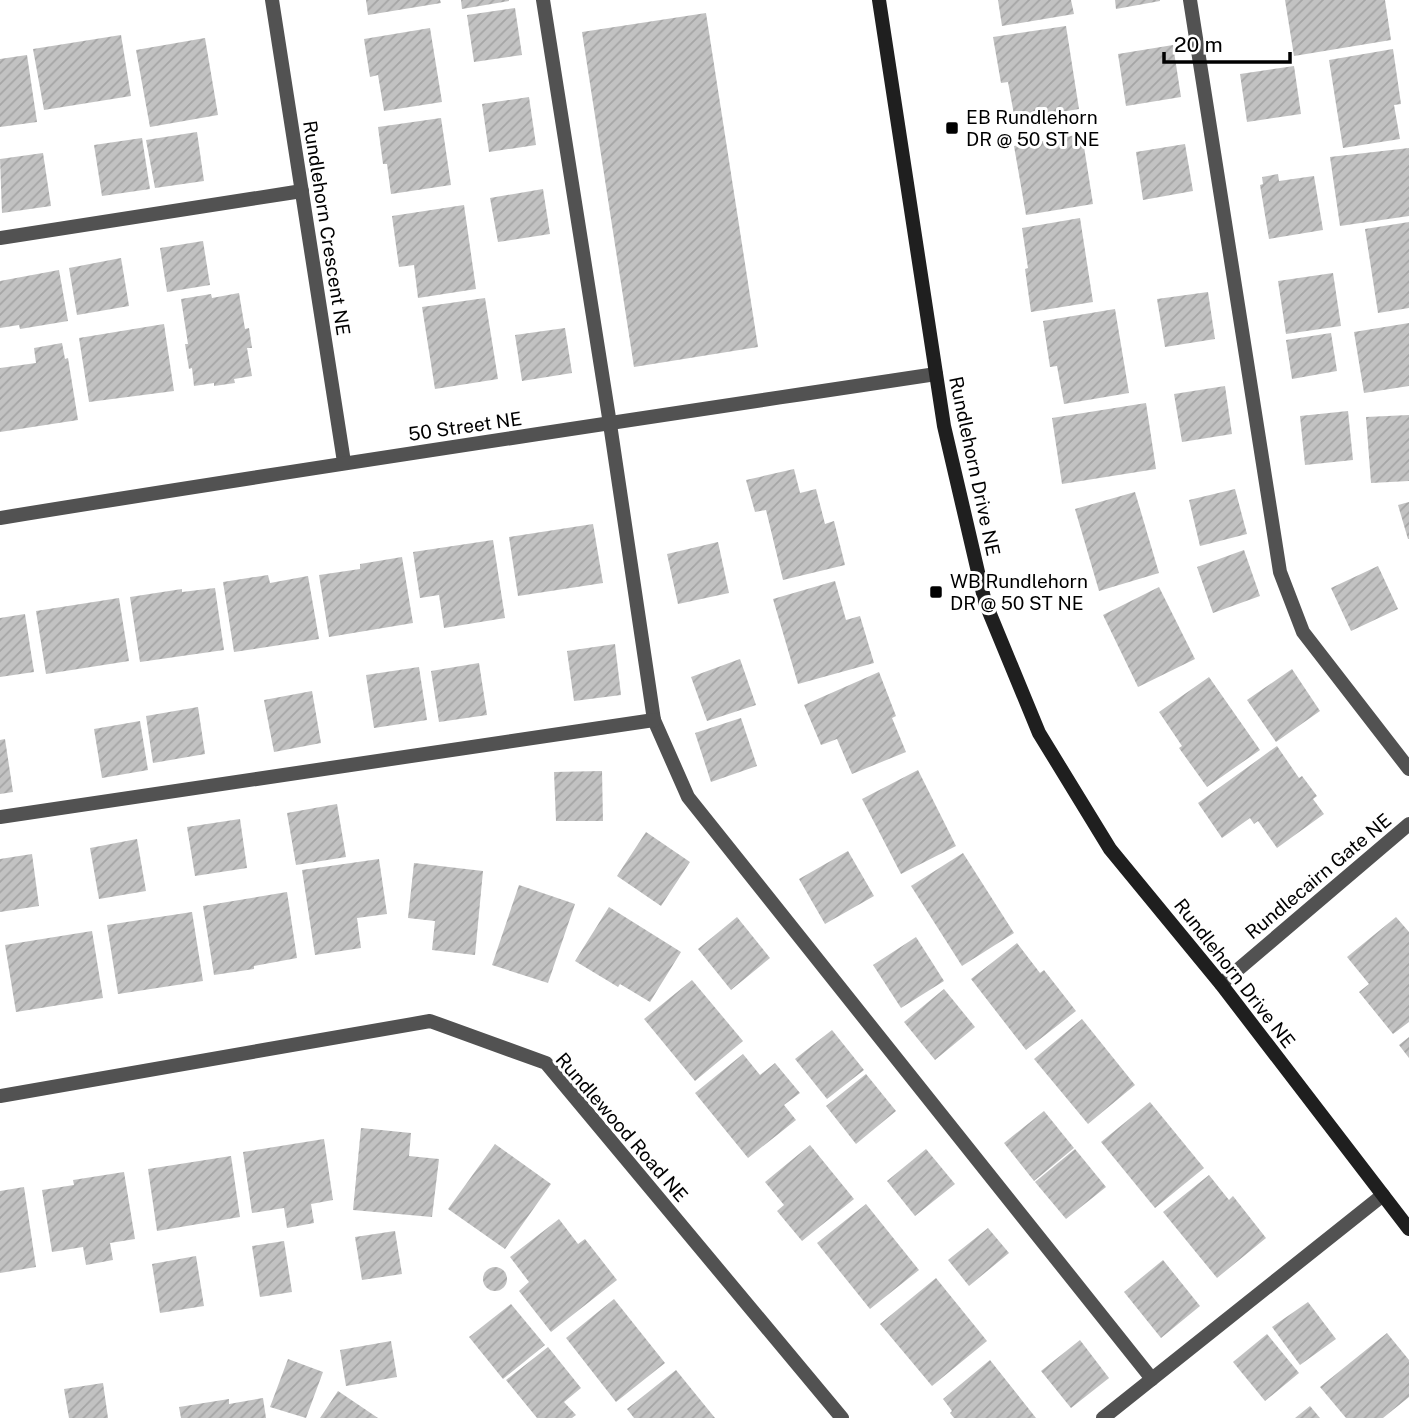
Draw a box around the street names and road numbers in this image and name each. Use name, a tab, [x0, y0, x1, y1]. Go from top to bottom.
street label: Rundlehorn Crescent NE	[299, 119, 355, 337]
street label: Rundlehorn Drive NE	[945, 374, 1005, 558]
street label: 50 Street NE	[407, 407, 523, 445]
street label: Rundlecairn Gate NE	[1241, 809, 1395, 943]
street label: Rundlehorn Drive NE	[1170, 894, 1300, 1052]
street label: Rundlewood Road NE	[551, 1048, 693, 1206]

